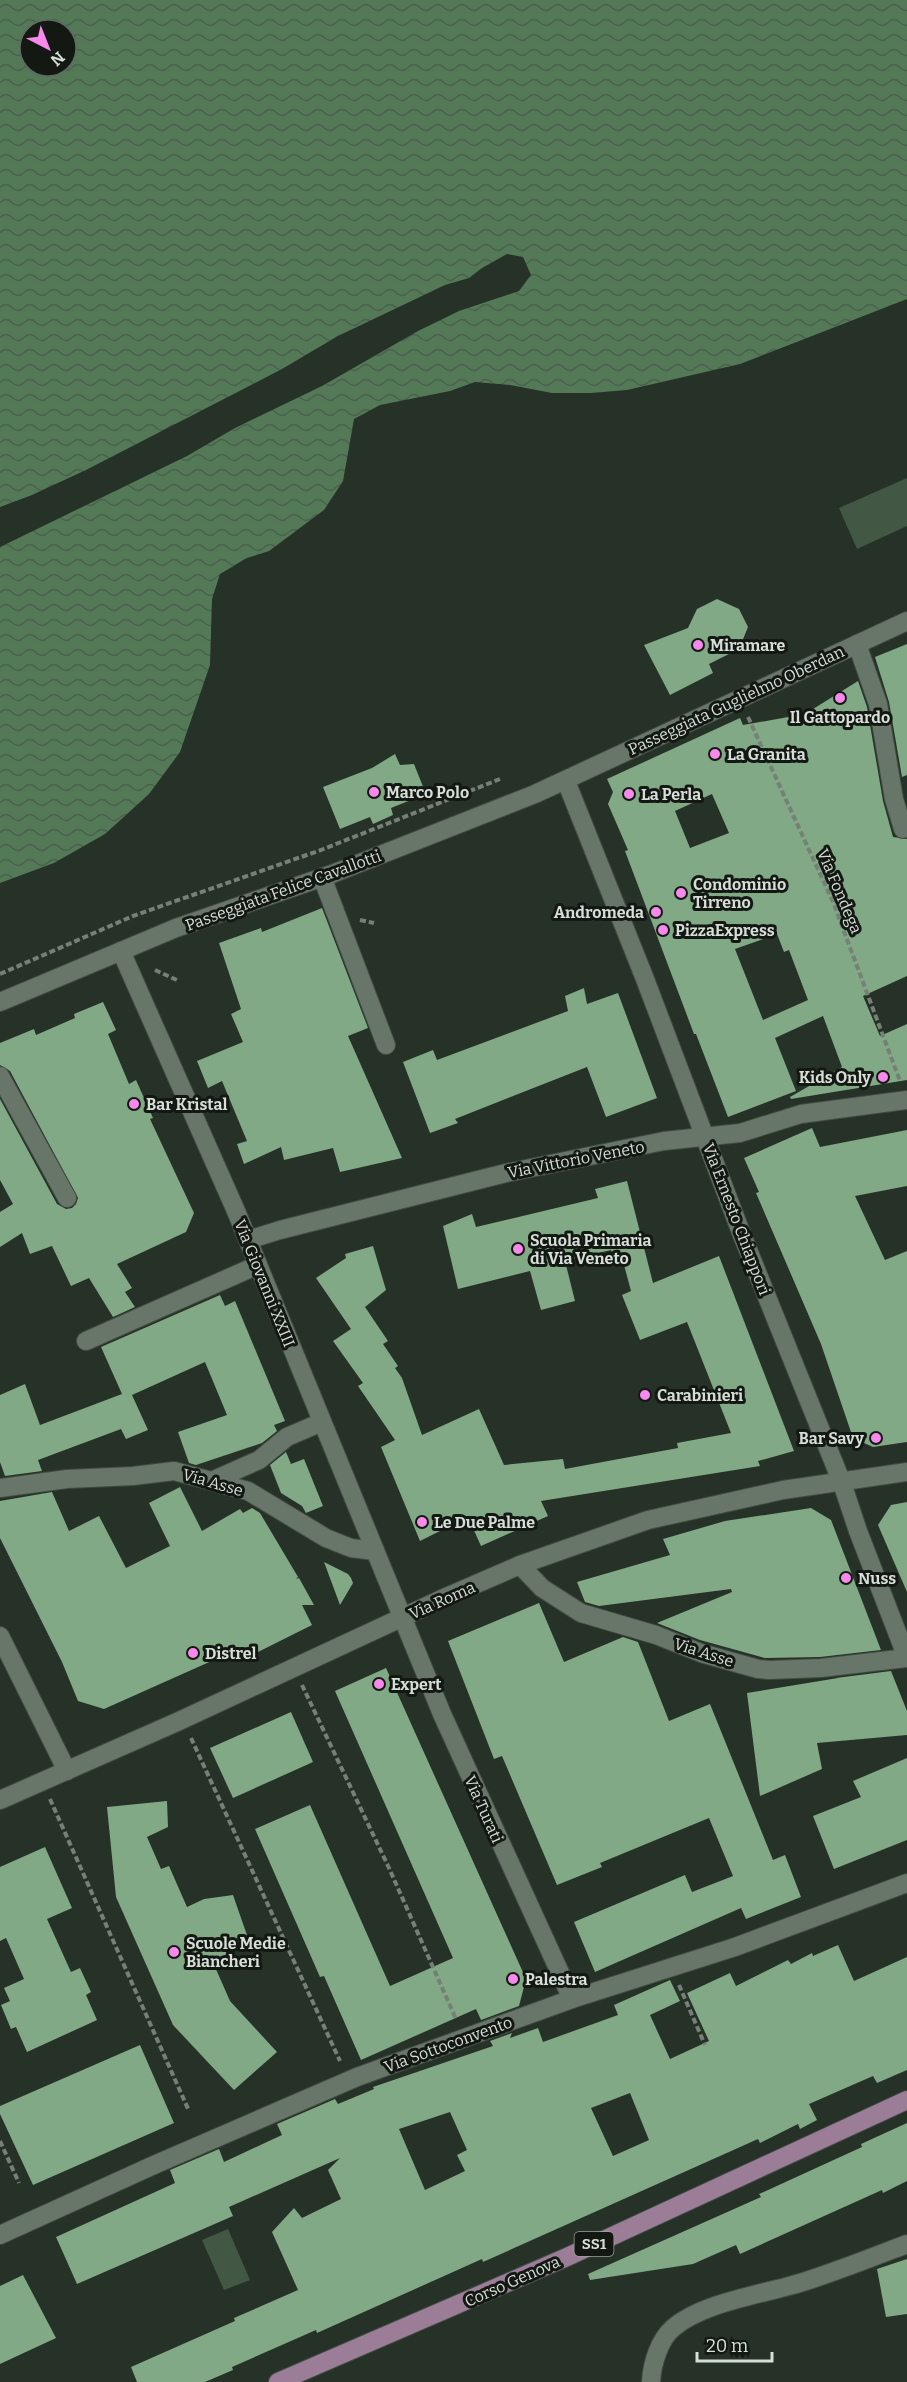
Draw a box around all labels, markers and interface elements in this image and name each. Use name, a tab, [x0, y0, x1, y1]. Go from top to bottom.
north arrow	[18, 18, 78, 78]
text: N	[47, 48, 69, 70]
place label: Miramare	[710, 636, 786, 655]
marker: Miramare	[691, 638, 705, 652]
street label: Passeggiata Guglielmo Oberdan	[625, 642, 847, 759]
marker: Il Gattopardo	[833, 691, 847, 705]
place label: Il Gattopardo	[790, 708, 890, 727]
place label: La Granita	[727, 745, 806, 764]
marker: La Granita	[708, 747, 722, 761]
place label: Marco Polo	[386, 783, 469, 802]
marker: Marco Polo	[367, 785, 381, 799]
place label: La Perla	[641, 785, 701, 804]
marker: La Perla	[622, 787, 636, 801]
street label: Passeggiata Felice Cavallotti	[183, 846, 384, 935]
street label: Via Fondega	[813, 846, 866, 937]
place label: Condominio Tirreno	[693, 875, 786, 912]
marker: Condominio Tirreno	[674, 886, 688, 900]
place label: Andromeda	[554, 903, 644, 922]
marker: Andromeda	[649, 905, 663, 919]
place label: PizzaExpress	[675, 921, 775, 940]
marker: PizzaExpress	[656, 923, 670, 937]
place label: Kids Only	[799, 1068, 871, 1087]
marker: Kids Only	[876, 1070, 890, 1084]
place label: Bar Kristal	[146, 1095, 227, 1114]
marker: Bar Kristal	[127, 1097, 141, 1111]
street label: Via Vittorio Veneto	[506, 1137, 646, 1182]
street label: Via Ernesto Chiappori	[699, 1141, 774, 1298]
street label: Via Giovanni XXIII	[230, 1217, 299, 1350]
place label: Scuola Primaria di Via Veneto	[530, 1231, 651, 1268]
marker: Scuola Primaria di Via Veneto	[511, 1242, 525, 1256]
place label: Carabinieri	[657, 1386, 743, 1405]
marker: Carabinieri	[638, 1388, 652, 1402]
place label: Bar Savy	[799, 1429, 864, 1448]
marker: Bar Savy	[869, 1431, 883, 1445]
street label: Via Asse	[180, 1465, 245, 1500]
place label: Le Due Palme	[434, 1513, 535, 1532]
marker: Le Due Palme	[415, 1515, 429, 1529]
place label: Nuss	[858, 1569, 896, 1588]
marker: Nuss	[839, 1571, 853, 1585]
street label: Via Roma	[406, 1577, 478, 1623]
street label: Via Asse	[671, 1634, 736, 1671]
place label: Distrel	[205, 1644, 257, 1663]
marker: Distrel	[186, 1646, 200, 1660]
place label: Expert	[391, 1675, 442, 1694]
marker: Expert	[372, 1677, 386, 1691]
street label: Via Turati	[460, 1773, 507, 1846]
place label: Scuole Medie Biancheri	[186, 1934, 286, 1971]
marker: Scuole Medie Biancheri	[167, 1945, 181, 1959]
place label: Palestra	[525, 1970, 587, 1989]
marker: Palestra	[506, 1972, 520, 1986]
street label: Via Sottoconvento	[382, 2013, 515, 2076]
road number: SS1	[574, 2232, 614, 2256]
street label: Corso Genova	[462, 2252, 563, 2311]
scale bar	[697, 2325, 772, 2363]
text: 20 m	[706, 2335, 748, 2357]

